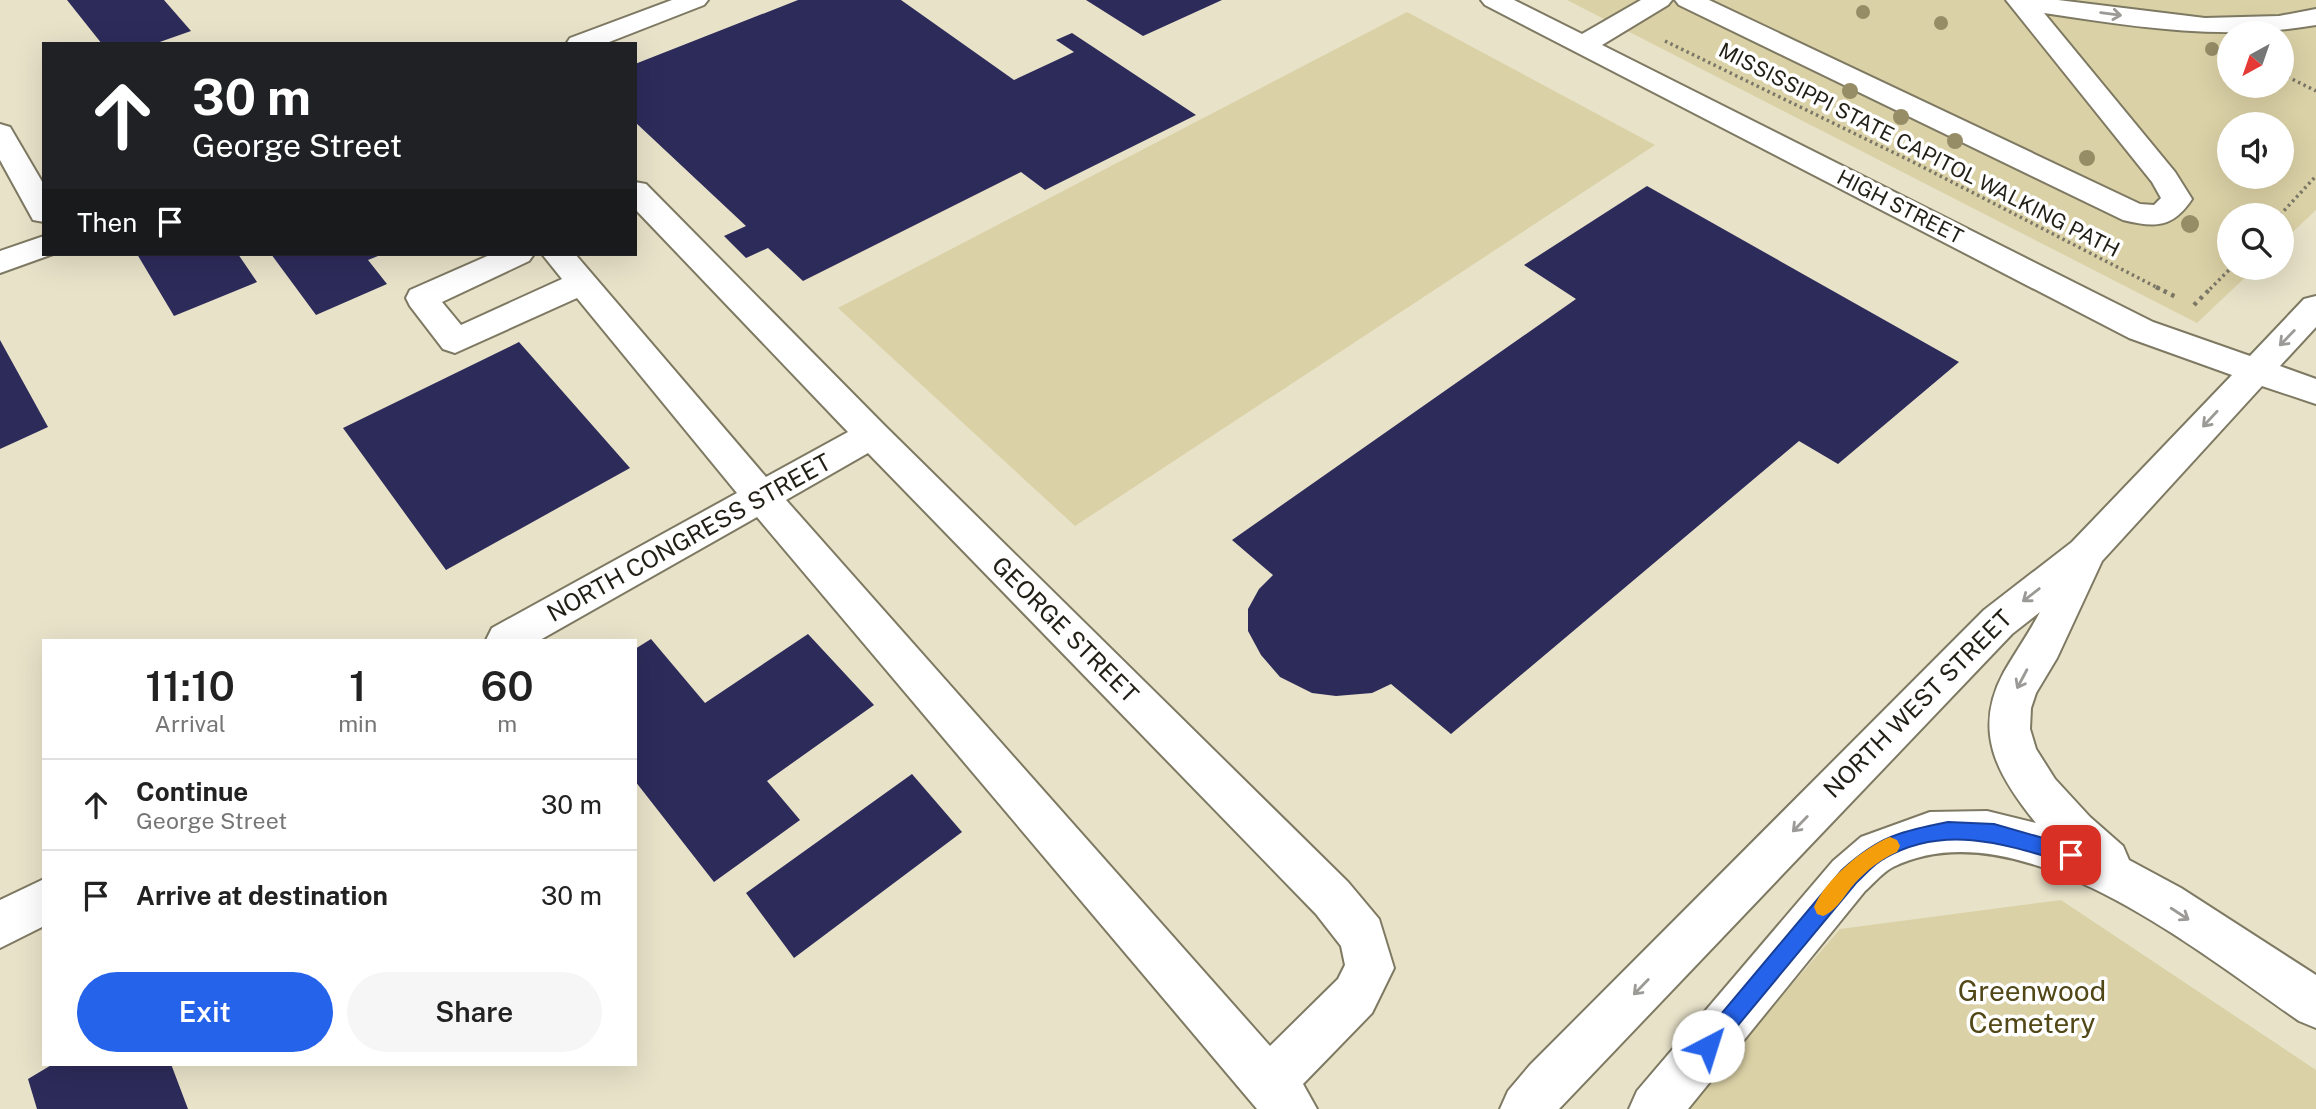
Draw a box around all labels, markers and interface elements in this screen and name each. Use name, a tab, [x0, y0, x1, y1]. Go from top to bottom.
one-way arrow	[2099, 8, 2122, 21]
north arrow	[2217, 21, 2294, 98]
map controls	[2217, 21, 2294, 280]
street label: MISSISSIPPI STATE CAPITOL WALKING PATH	[1715, 37, 2124, 262]
text: 30 m	[192, 68, 311, 126]
icon: ahead	[77, 70, 168, 161]
button: sound	[2217, 112, 2294, 189]
text: George Street	[192, 127, 402, 164]
street label: HIGH STREET	[1833, 164, 1967, 249]
icon: arrive	[151, 203, 189, 241]
button: search	[2217, 203, 2294, 280]
text: Then	[77, 207, 137, 238]
one-way arrow	[2278, 329, 2295, 346]
one-way arrow	[2202, 410, 2219, 427]
street label: NORTH CONGRESS STREET	[542, 447, 835, 627]
street label: GEORGE STREET	[987, 550, 1145, 708]
one-way arrow	[2022, 587, 2040, 602]
street label: NORTH WEST STREET	[1818, 604, 2017, 803]
text: 11:10	[145, 661, 235, 710]
text: 1	[349, 661, 366, 710]
text: 60	[480, 661, 534, 710]
one-way arrow	[2015, 668, 2028, 689]
text: Arrival	[155, 710, 226, 737]
text: min	[338, 710, 377, 737]
text: m	[497, 710, 517, 737]
text: Continue	[136, 776, 248, 807]
icon: ahead	[77, 786, 115, 824]
text: 30 m	[541, 789, 602, 820]
text: George Street	[136, 807, 287, 834]
one-way arrow	[1791, 815, 1808, 832]
pin	[2041, 825, 2101, 885]
icon: arrive	[2052, 836, 2090, 874]
icon: arrive	[77, 877, 115, 915]
text: Arrive at destination	[136, 880, 388, 911]
text: 30 m	[541, 880, 602, 911]
one-way arrow	[2169, 908, 2189, 922]
button: Exit	[77, 972, 333, 1052]
button: Share	[347, 972, 602, 1052]
park label: Greenwood Cemetery	[1958, 974, 2106, 1039]
one-way arrow	[1633, 978, 1650, 995]
position arrow	[1671, 1009, 1745, 1083]

